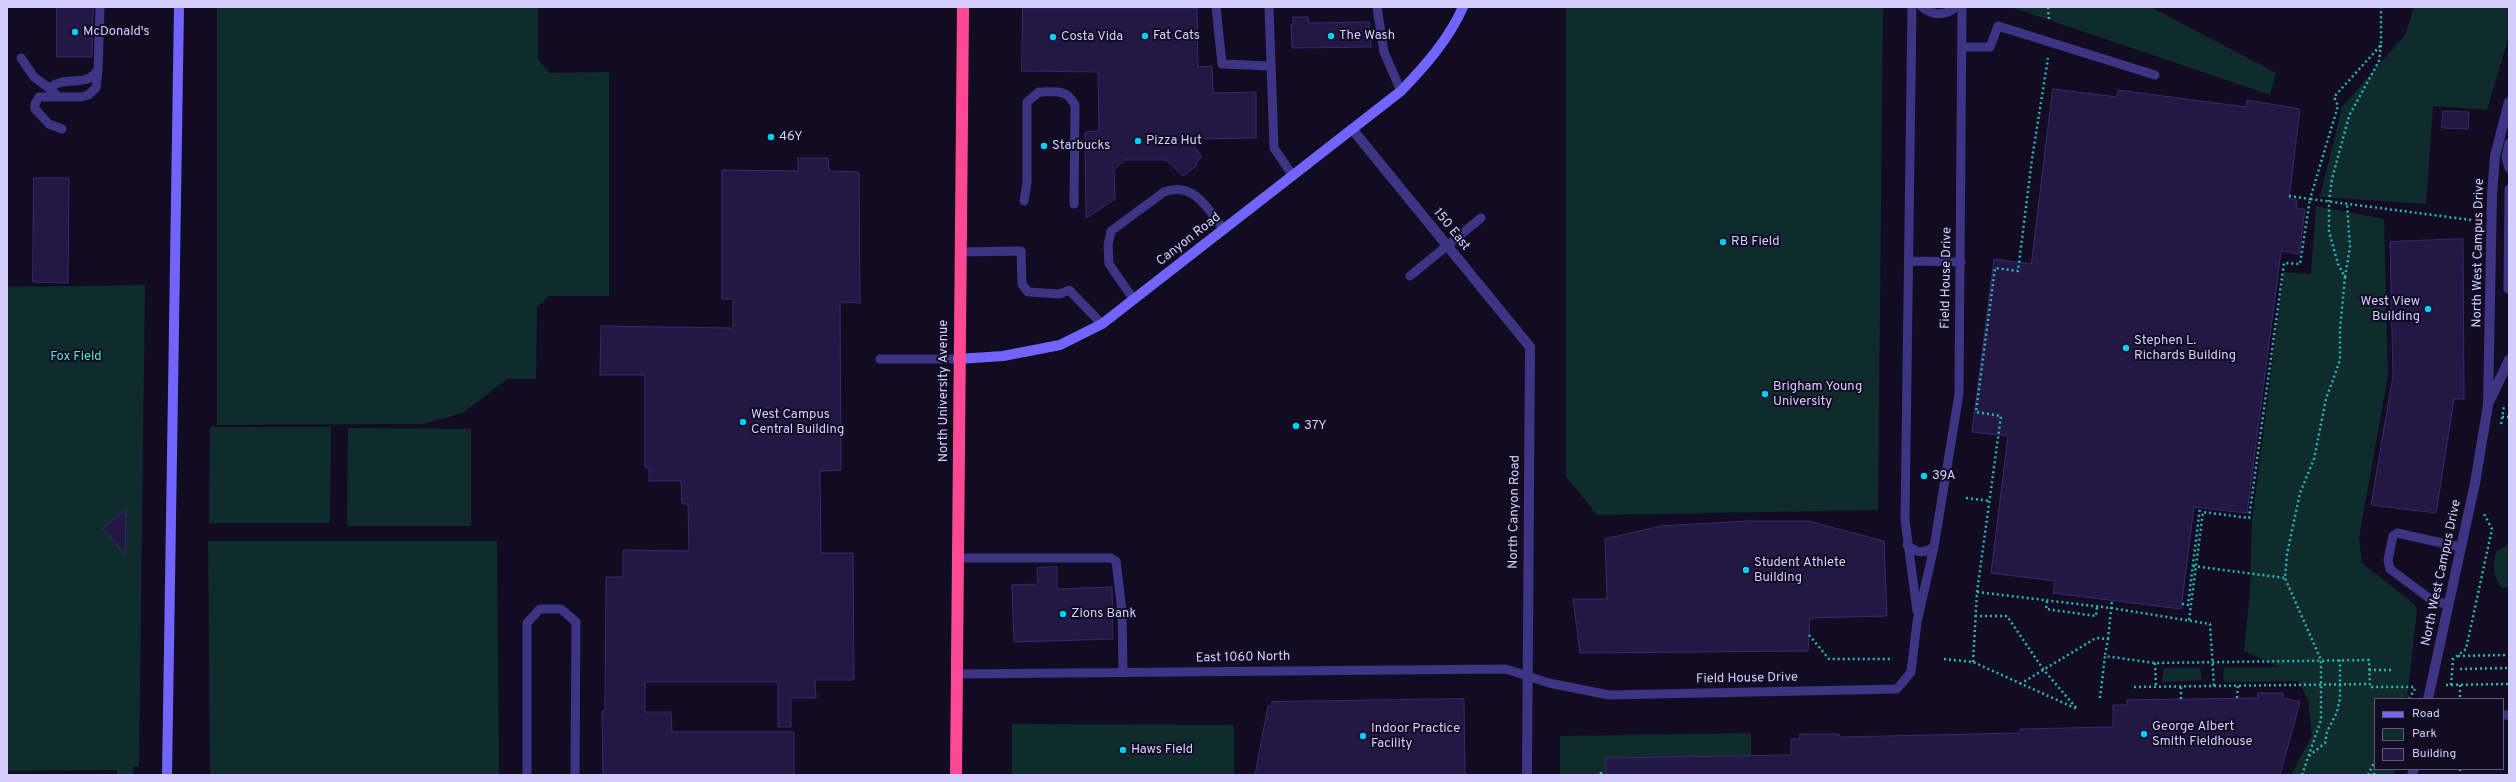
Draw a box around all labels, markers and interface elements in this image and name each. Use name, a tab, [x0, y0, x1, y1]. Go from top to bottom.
place label: McDonald's	[83, 24, 150, 40]
marker: McDonald's	[70, 27, 80, 37]
place label: Fat Cats	[1153, 28, 1200, 44]
place label: The Wash	[1339, 28, 1395, 44]
place label: Costa Vida	[1061, 29, 1123, 45]
marker: Fat Cats	[1140, 31, 1150, 41]
marker: The Wash	[1326, 31, 1336, 41]
marker: Costa Vida	[1048, 32, 1058, 42]
place label: 46Y	[779, 129, 803, 145]
marker: 46Y	[766, 132, 776, 142]
place label: Pizza Hut	[1146, 133, 1202, 149]
marker: Pizza Hut	[1133, 136, 1143, 146]
place label: Starbucks	[1052, 138, 1110, 154]
marker: Starbucks	[1039, 141, 1049, 151]
street label: North West Campus Drive	[2470, 178, 2488, 328]
street label: 150 East	[1429, 206, 1473, 254]
street label: Canyon Road	[1154, 210, 1224, 270]
street label: Field House Drive	[1938, 227, 1956, 329]
place label: RB Field	[1731, 234, 1780, 250]
marker: RB Field	[1718, 237, 1728, 247]
place label: West View Building	[2361, 294, 2420, 325]
marker: West View Building	[2423, 304, 2433, 314]
street label: North University Avenue	[936, 320, 952, 462]
place label: Stephen L. Richards Building	[2134, 333, 2236, 364]
marker: Stephen L. Richards Building	[2121, 343, 2131, 353]
park label: Fox Field	[50, 349, 102, 365]
place label: Brigham Young University	[1773, 379, 1862, 410]
marker: Brigham Young University	[1760, 389, 1770, 399]
place label: West Campus Central Building	[751, 407, 844, 438]
marker: West Campus Central Building	[738, 417, 748, 427]
place label: 37Y	[1304, 418, 1327, 434]
marker: 37Y	[1291, 421, 1301, 431]
street label: North Canyon Road	[1506, 455, 1524, 569]
place label: 39A	[1932, 468, 1956, 484]
marker: 39A	[1919, 471, 1929, 481]
street label: North West Campus Drive	[2419, 498, 2465, 648]
place label: Student Athlete Building	[1754, 555, 1846, 586]
marker: Student Athlete Building	[1741, 565, 1751, 575]
place label: Zions Bank	[1071, 606, 1136, 622]
marker: Zions Bank	[1058, 609, 1068, 619]
street label: East 1060 North	[1196, 649, 1290, 667]
street label: Field House Drive	[1696, 670, 1798, 688]
legend	[2374, 698, 2504, 770]
text: Road	[2412, 706, 2440, 722]
place label: George Albert Smith Fieldhouse	[2152, 719, 2252, 750]
place label: Indoor Practice Facility	[1371, 721, 1460, 752]
text: Park	[2412, 726, 2437, 742]
marker: George Albert Smith Fieldhouse	[2139, 729, 2149, 739]
marker: Indoor Practice Facility	[1358, 731, 1368, 741]
place label: Haws Field	[1131, 742, 1193, 758]
marker: Haws Field	[1118, 745, 1128, 755]
text: Building	[2412, 746, 2456, 762]

